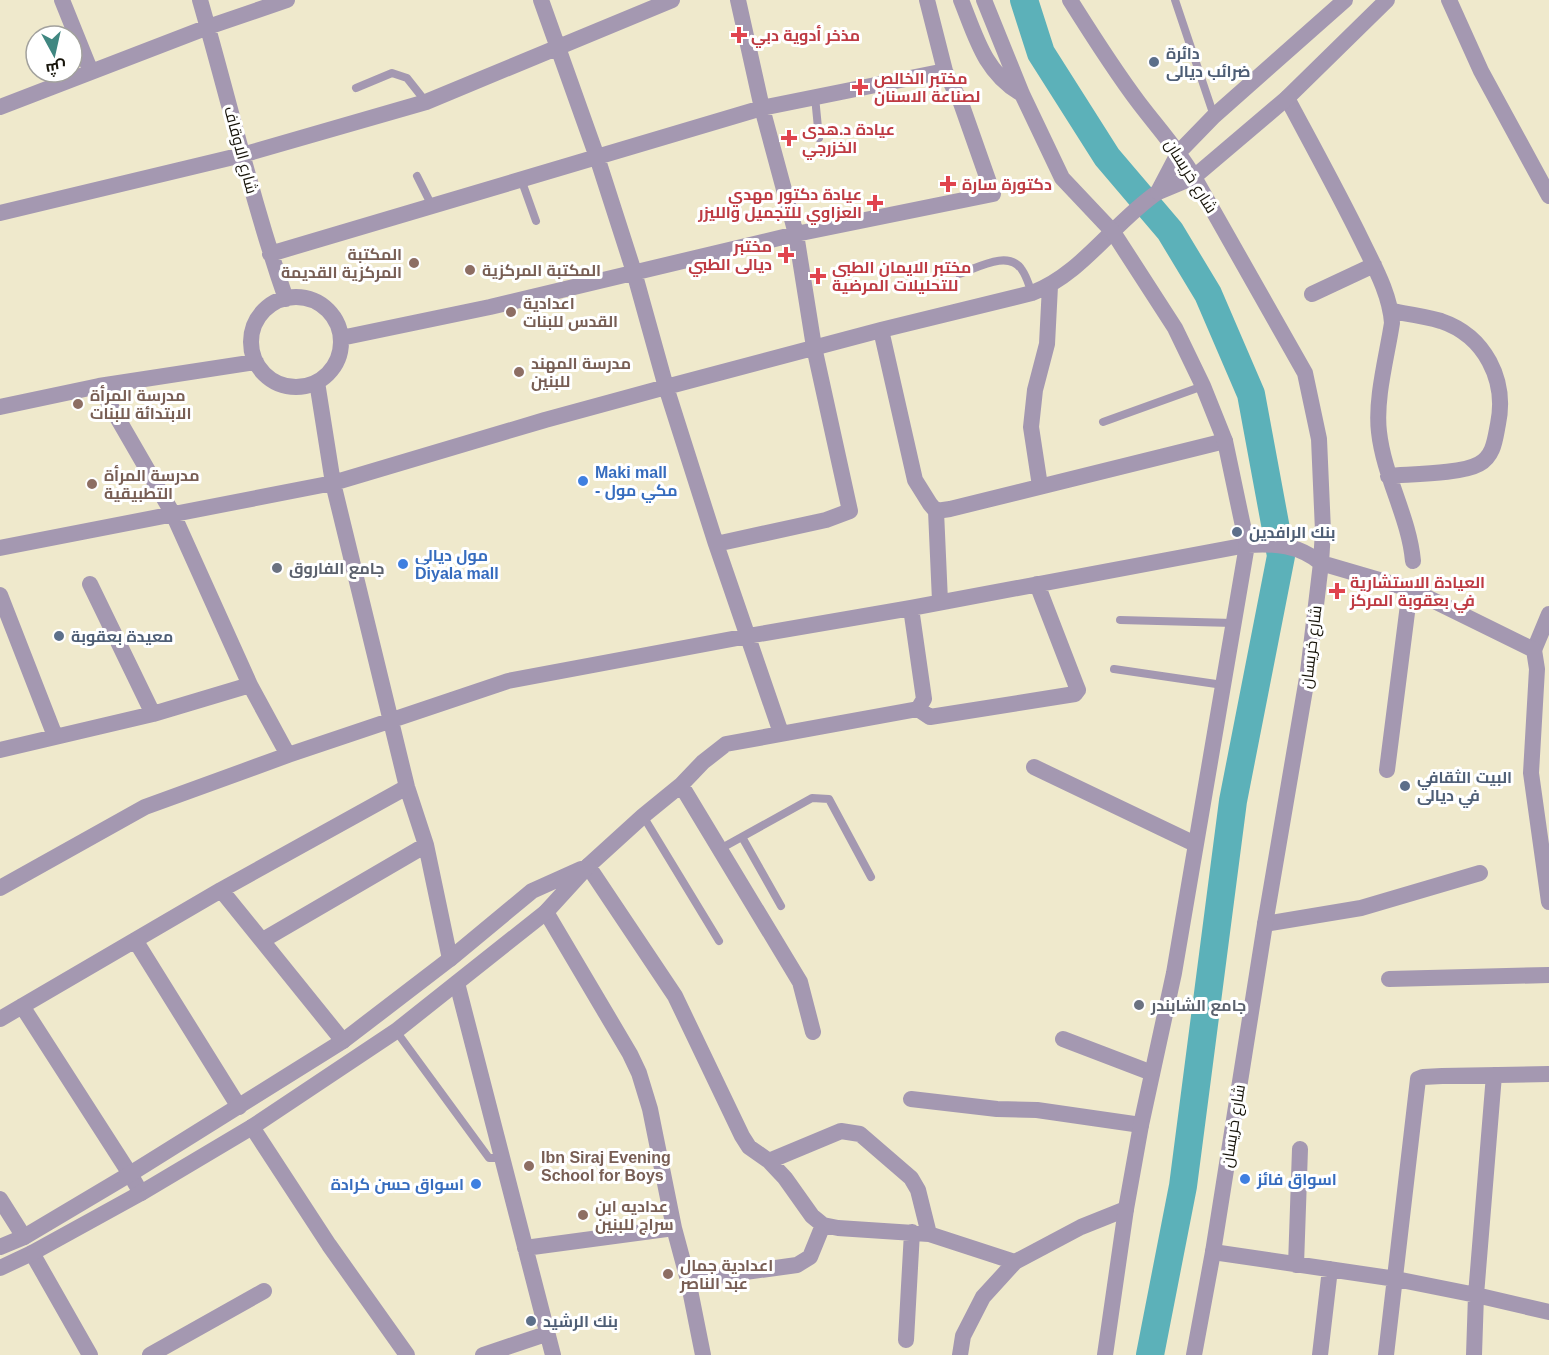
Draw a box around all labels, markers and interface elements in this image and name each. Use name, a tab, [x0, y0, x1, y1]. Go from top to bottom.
north arrow	[24, 24, 84, 84]
place label: مذخر أدوية دبي	[751, 25, 860, 48]
marker: مذخر أدوية دبي	[732, 28, 746, 42]
place label: دائرة ضرائب ديالى	[1166, 45, 1250, 81]
marker: دائرة ضرائب ديالى	[1147, 55, 1161, 69]
text: ش	[45, 58, 67, 78]
place label: مختبر الخالص لصناعة الاسنان	[874, 70, 980, 106]
marker: مختبر الخالص لصناعة الاسنان	[851, 78, 869, 96]
street label: شارع الاوقاف	[218, 104, 261, 196]
place label: عيادة د.هدى الخزرجي	[802, 121, 895, 160]
marker: عيادة د.هدى الخزرجي	[780, 129, 798, 147]
street label: شارع خريسان	[1159, 136, 1220, 218]
marker: دكتورة سارة	[939, 175, 957, 193]
place label: دكتورة سارة	[962, 176, 1052, 194]
place label: عيادة دكتور مهدي العزاوي للتجميل والليزر	[697, 186, 862, 225]
marker: عيادة دكتور مهدي العزاوي للتجميل والليزر	[866, 194, 884, 212]
place label: مختبر ديالى الطبي	[688, 238, 772, 277]
place label: المكتبة المركزية القديمة	[281, 246, 402, 282]
marker: مختبر ديالى الطبي	[777, 246, 795, 264]
marker: المكتبة المركزية القديمة	[407, 256, 421, 270]
place label: مختبر الايمان الطبي للتحليلات المرضية	[832, 259, 971, 295]
place label: المكتبة المركزية	[482, 262, 601, 280]
marker: المكتبة المركزية	[463, 263, 477, 277]
marker: مختبر الايمان الطبي للتحليلات المرضية	[809, 267, 827, 285]
place label: اعدادية القدس للبنات	[523, 295, 618, 331]
marker: اعدادية القدس للبنات	[504, 305, 518, 319]
place label: مدرسة المهند للبنين	[531, 355, 631, 391]
marker: مدرسة المهند للبنين	[512, 365, 526, 379]
place label: مدرسة المرأة الابتدائة للبنات	[90, 385, 191, 422]
marker: مدرسة المرأة الابتدائة للبنات	[71, 397, 85, 411]
place label: Maki mall - مكي مول	[595, 464, 678, 503]
place label: مدرسة المرأة التطبيقية	[104, 465, 200, 502]
marker: Maki mall - مكي مول	[576, 474, 590, 488]
marker: مدرسة المرأة التطبيقية	[85, 477, 99, 491]
place label: بنك الرافدين	[1249, 524, 1335, 542]
marker: بنك الرافدين	[1230, 525, 1244, 539]
place label: مول ديالى Diyala mall	[415, 547, 499, 582]
marker: مول ديالى Diyala mall	[396, 557, 410, 571]
place label: جامع الفاروق	[289, 560, 384, 579]
marker: جامع الفاروق	[270, 561, 284, 575]
place label: العيادة الاستشارية في بعقوبة المركز	[1349, 574, 1485, 613]
marker: العيادة الاستشارية في بعقوبة المركز	[1328, 582, 1346, 600]
street label: شارع خريسان	[1297, 604, 1328, 690]
place label: معيدة بعقوبة	[71, 628, 173, 646]
marker: معيدة بعقوبة	[52, 629, 66, 643]
place label: البيت الثقافي في ديالى	[1417, 769, 1512, 808]
marker: البيت الثقافي في ديالى	[1398, 779, 1412, 793]
place label: جامع الشابندر	[1150, 997, 1246, 1016]
marker: جامع الشابندر	[1132, 998, 1146, 1012]
street label: شارع خريسان	[1218, 1083, 1251, 1169]
place label: Ibn Siraj Evening School for Boys	[541, 1149, 671, 1184]
marker: Ibn Siraj Evening School for Boys	[522, 1159, 536, 1173]
place label: اسواق فائز	[1256, 1171, 1337, 1189]
marker: اسواق فائز	[1238, 1172, 1252, 1186]
place label: اسواق حسن كرادة	[331, 1176, 464, 1194]
marker: اسواق حسن كرادة	[469, 1177, 483, 1191]
place label: عداديه ابن سراج للبنين	[595, 1198, 674, 1235]
marker: عداديه ابن سراج للبنين	[576, 1208, 590, 1222]
place label: اعدادية جمال عبد الناصر	[679, 1257, 773, 1293]
marker: اعدادية جمال عبد الناصر	[661, 1267, 675, 1281]
place label: بنك الرشيد	[543, 1313, 618, 1331]
marker: بنك الرشيد	[524, 1314, 538, 1328]

